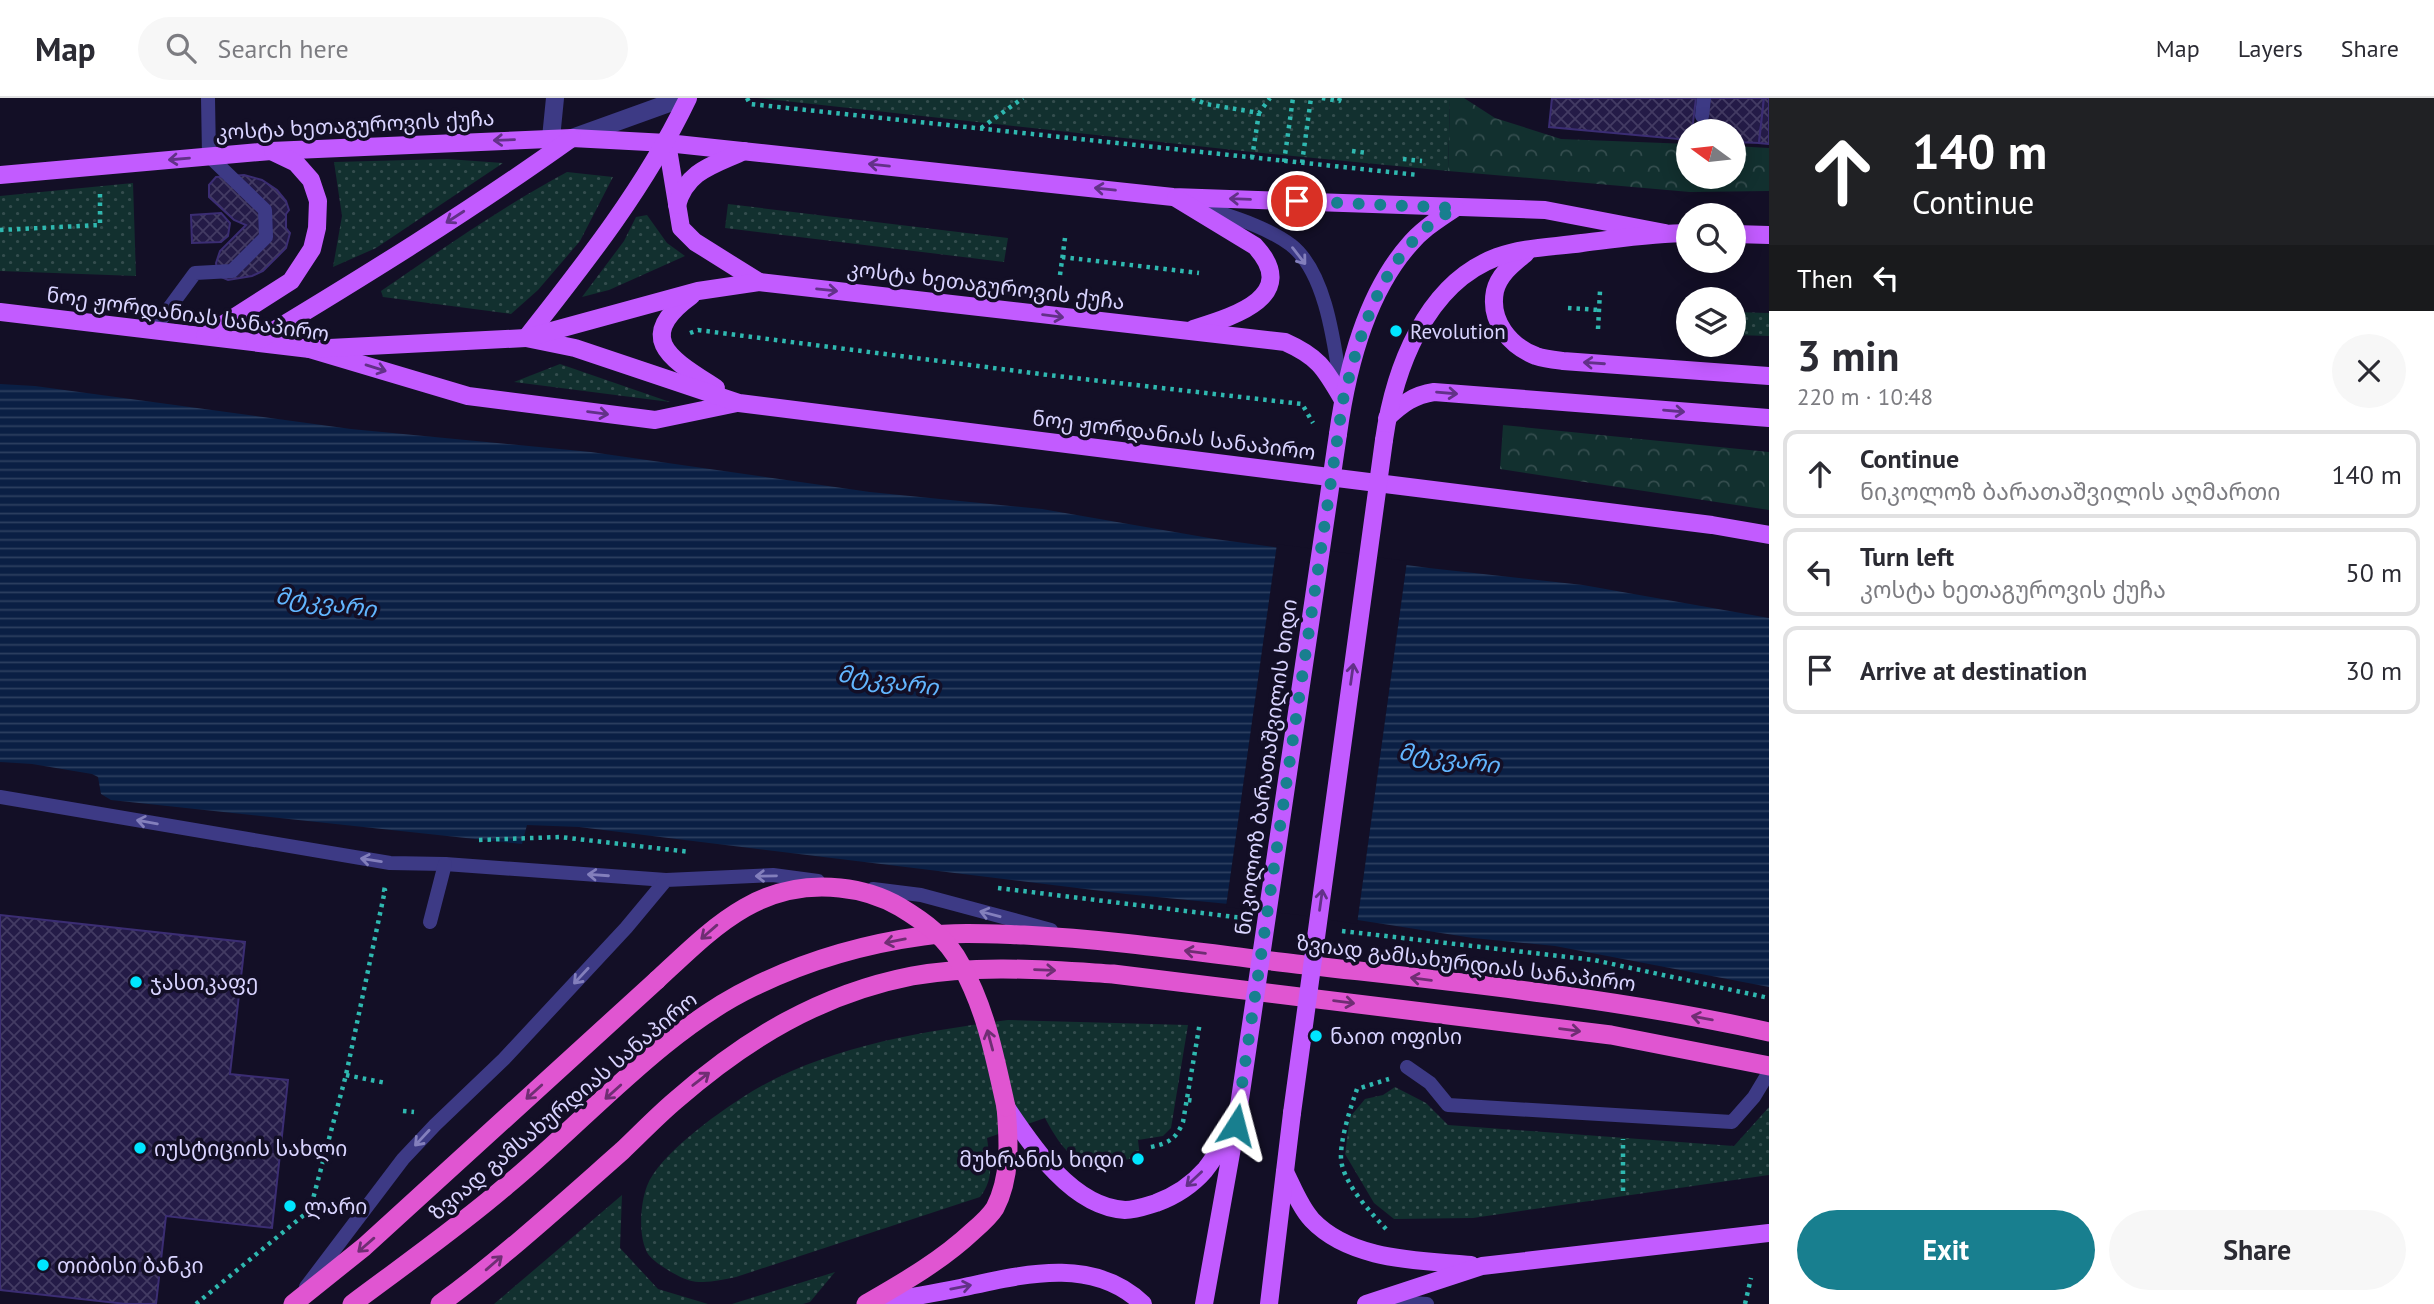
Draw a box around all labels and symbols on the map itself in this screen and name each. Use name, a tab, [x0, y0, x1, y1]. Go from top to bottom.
street label: კოსტა ხეთაგუროვის ქუჩა	[215, 104, 495, 146]
north arrow	[1676, 119, 1746, 189]
one-way arrow	[493, 133, 516, 146]
one-way arrow	[168, 153, 191, 166]
one-way arrow	[868, 159, 891, 172]
pin	[1267, 171, 1327, 231]
one-way arrow	[1094, 183, 1117, 196]
one-way arrow	[1229, 193, 1252, 206]
one-way arrow	[445, 210, 465, 224]
one-way arrow	[1292, 246, 1307, 264]
street label: კოსტა ხეთაგუროვის ქუჩა	[846, 255, 1126, 315]
street label: ნოე ჟორდანიას სანაპირო	[45, 281, 331, 347]
one-way arrow	[815, 284, 838, 297]
one-way arrow	[1041, 309, 1064, 322]
place label: Revolution	[1410, 318, 1506, 345]
marker: Revolution	[1388, 323, 1404, 339]
one-way arrow	[1583, 356, 1606, 369]
one-way arrow	[364, 363, 386, 376]
one-way arrow	[1435, 387, 1458, 400]
street label: ნოე ჟორდანიას სანაპირო	[1031, 404, 1317, 466]
one-way arrow	[1662, 405, 1685, 418]
one-way arrow	[586, 406, 609, 419]
water label: მტკვარი	[274, 581, 379, 624]
street label: ნიკოლოზ ბარათაშვილის ხიდი	[1229, 597, 1303, 937]
water label: მტკვარი	[836, 659, 941, 702]
one-way arrow	[1345, 664, 1358, 686]
water label: მტკვარი	[1397, 737, 1502, 780]
one-way arrow	[136, 815, 158, 828]
one-way arrow	[360, 853, 383, 866]
one-way arrow	[587, 868, 610, 881]
one-way arrow	[755, 869, 778, 883]
one-way arrow	[1314, 889, 1327, 912]
one-way arrow	[979, 907, 1001, 920]
one-way arrow	[700, 925, 718, 940]
street label: ზვიად გამსახურდიას სანაპირო	[1295, 929, 1637, 997]
one-way arrow	[884, 935, 907, 949]
one-way arrow	[1184, 945, 1207, 958]
one-way arrow	[1033, 964, 1056, 977]
one-way arrow	[573, 967, 590, 984]
place label: ჯასთკაფე	[150, 969, 258, 996]
one-way arrow	[1410, 972, 1433, 985]
marker: ჯასთკაფე	[128, 974, 144, 990]
street label: ზვიად გამსახურდიას სანაპირო	[423, 986, 703, 1226]
one-way arrow	[1333, 996, 1355, 1009]
one-way arrow	[1691, 1011, 1714, 1024]
place label: ნაით ოფისი	[1330, 1023, 1462, 1050]
one-way arrow	[1558, 1023, 1581, 1036]
marker: ნაით ოფისი	[1308, 1028, 1324, 1044]
one-way arrow	[983, 1030, 996, 1052]
one-way arrow	[692, 1072, 710, 1087]
one-way arrow	[605, 1083, 622, 1100]
one-way arrow	[525, 1084, 543, 1100]
position arrow	[1199, 1088, 1273, 1162]
one-way arrow	[414, 1129, 431, 1146]
place label: იუსტიციის სახლი	[154, 1135, 347, 1162]
marker: იუსტიციის სახლი	[132, 1140, 148, 1156]
place label: მუხრანის ხიდი	[959, 1146, 1124, 1173]
marker: მუხრანის ხიდი	[1130, 1151, 1146, 1167]
one-way arrow	[1186, 1171, 1203, 1188]
place label: ლარი	[304, 1193, 367, 1220]
marker: ლარი	[282, 1198, 298, 1214]
one-way arrow	[357, 1237, 375, 1253]
place label: თიბისი ბანკი	[57, 1252, 204, 1279]
one-way arrow	[485, 1254, 502, 1271]
marker: თიბისი ბანკი	[35, 1257, 51, 1273]
one-way arrow	[949, 1280, 972, 1294]

